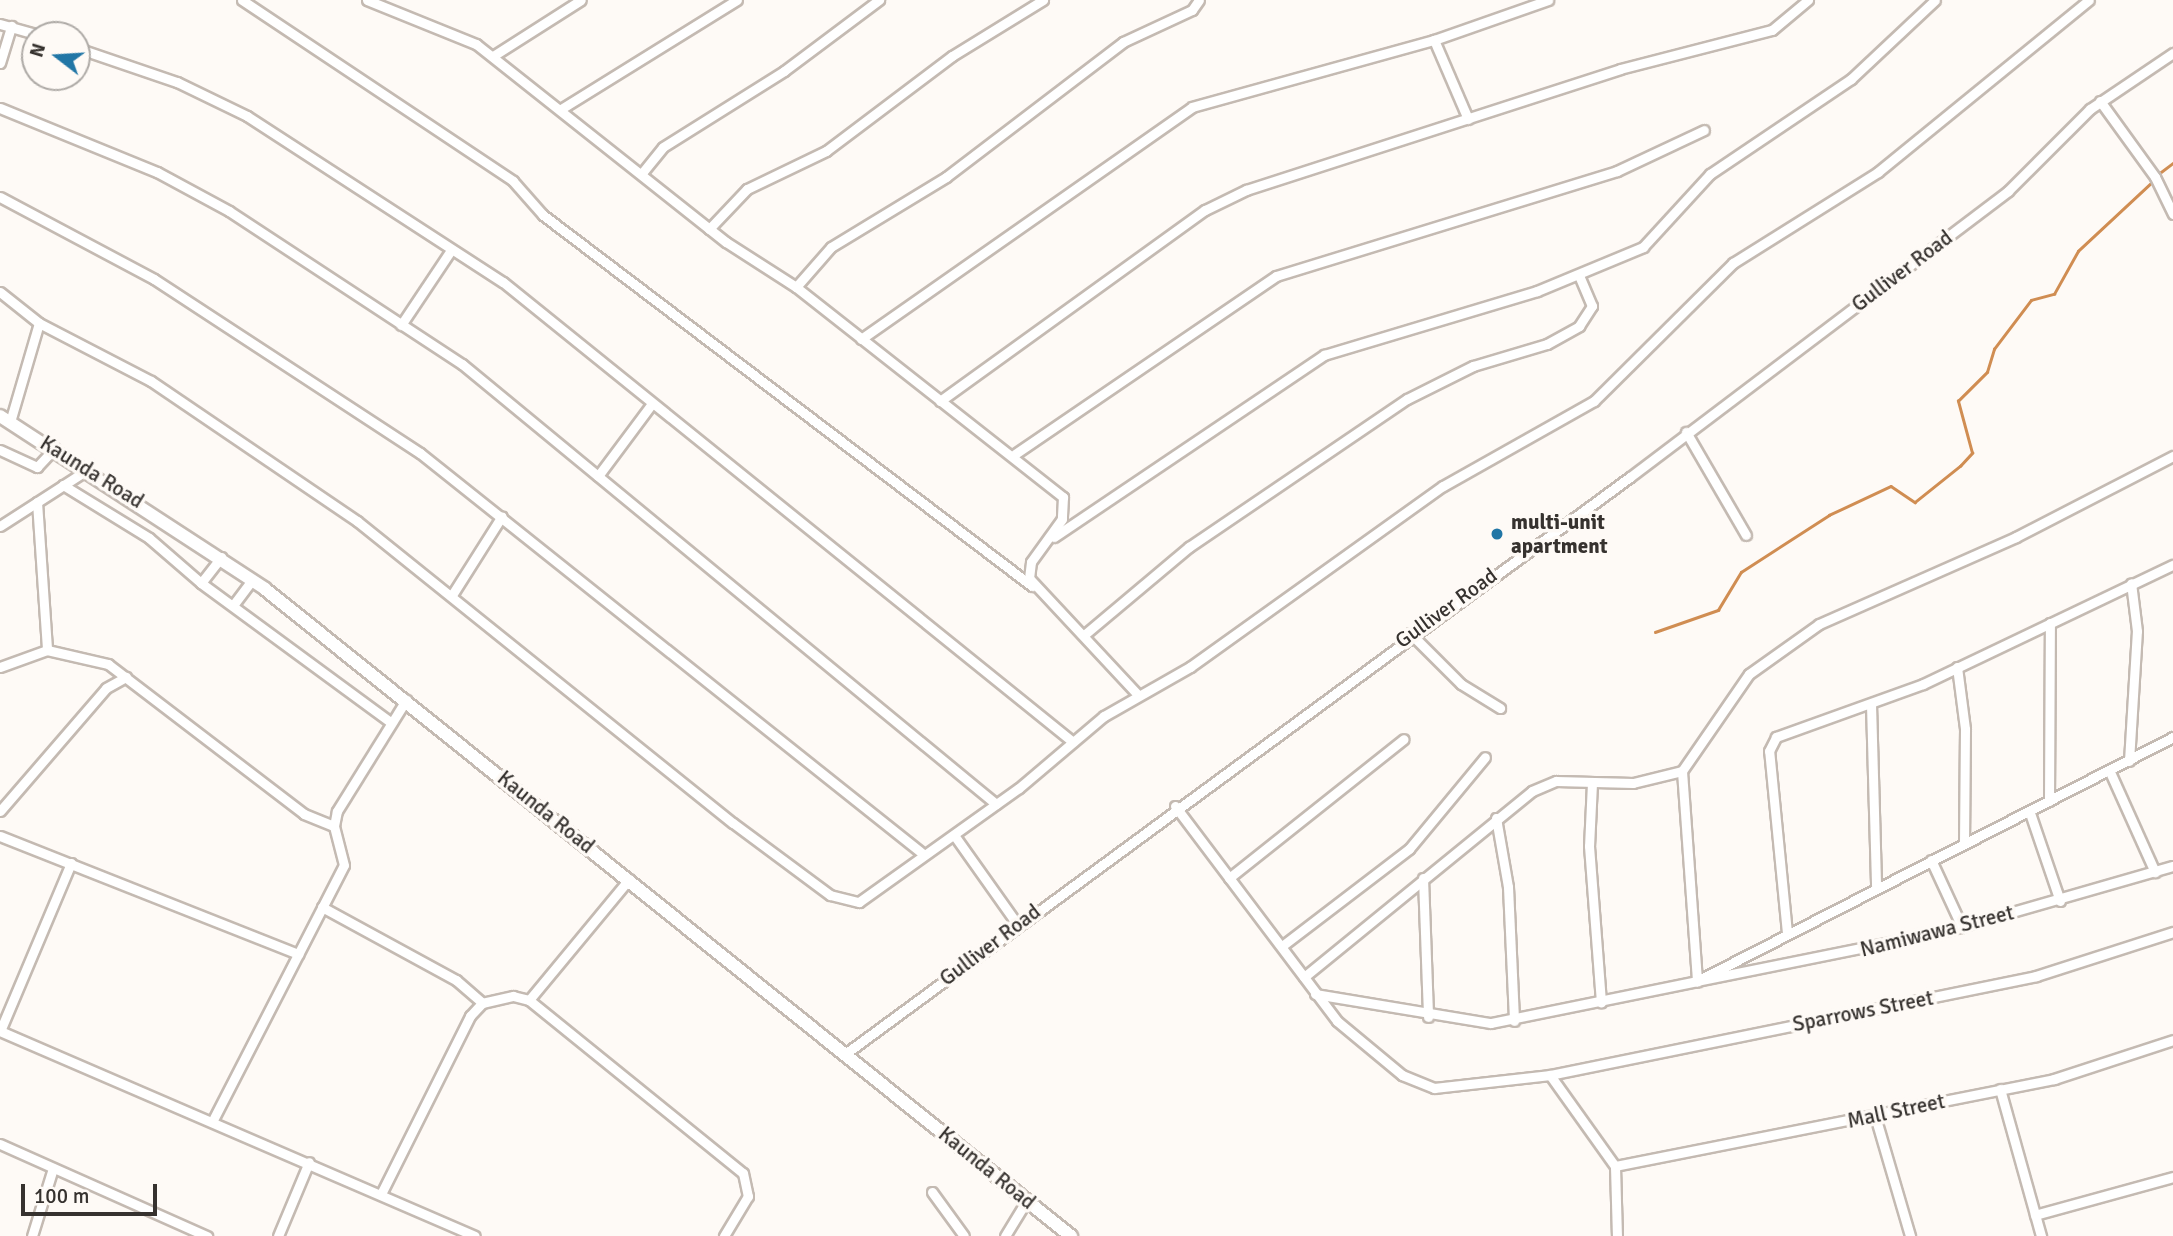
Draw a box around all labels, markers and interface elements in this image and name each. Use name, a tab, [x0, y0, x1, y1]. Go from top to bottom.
north arrow	[21, 21, 91, 91]
text: N	[24, 41, 51, 60]
street label: Gulliver Road	[1847, 225, 1957, 317]
street label: Kaunda Road	[36, 430, 148, 514]
place label: multi-unit apartment	[1511, 509, 1608, 559]
marker: multi-unit apartment	[1489, 526, 1505, 542]
street label: Gulliver Road	[1390, 563, 1502, 653]
street label: Kaunda Road	[492, 765, 600, 859]
street label: Gulliver Road	[935, 899, 1045, 991]
street label: Namiwawa Street	[1858, 900, 2016, 962]
street label: Sparrows Street	[1790, 985, 1936, 1037]
street label: Mall Street	[1845, 1088, 1947, 1134]
street label: Kaunda Road	[933, 1121, 1041, 1215]
scale bar	[24, 1170, 161, 1214]
text: 100 m	[34, 1183, 89, 1209]

